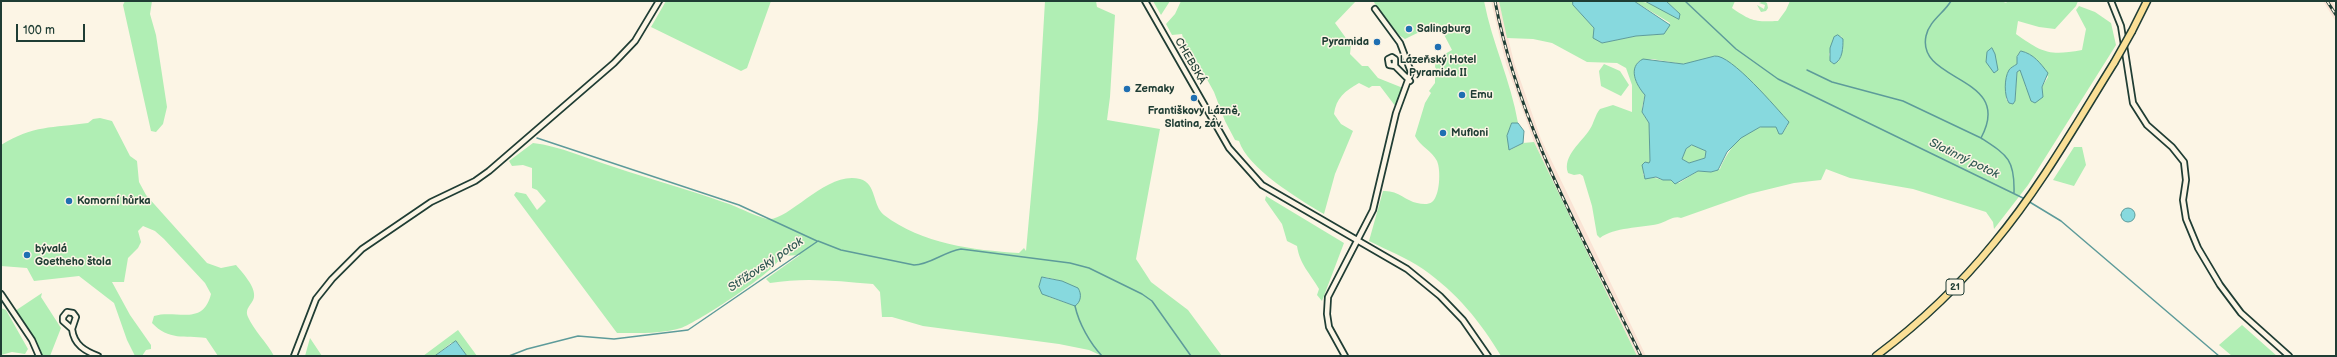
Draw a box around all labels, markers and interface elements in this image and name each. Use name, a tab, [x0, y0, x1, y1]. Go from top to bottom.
scale bar	[18, 16, 87, 42]
place label: Salingburg	[1417, 22, 1471, 36]
text: 100 m	[23, 23, 55, 38]
marker: Salingburg	[1404, 24, 1414, 34]
place label: Pyramida	[1321, 35, 1369, 49]
street label: CHEBSKÁ	[1171, 36, 1209, 86]
marker: Pyramida	[1372, 37, 1382, 47]
marker: Lázeňský Hotel Pyramida II	[1433, 42, 1443, 52]
place label: Lázeňský Hotel Pyramida II	[1400, 53, 1476, 79]
place label: Zemaky	[1135, 82, 1174, 96]
marker: Zemaky	[1122, 84, 1132, 94]
place label: Emu	[1470, 88, 1493, 102]
marker: Emu	[1457, 90, 1467, 100]
marker: Františkovy Lázně, Slatina, záv.	[1189, 93, 1199, 103]
place label: Františkovy Lázně, Slatina, záv.	[1148, 104, 1240, 130]
place label: Mufloni	[1451, 126, 1488, 140]
marker: Mufloni	[1438, 128, 1448, 138]
water label: Slatinný potok	[1927, 136, 2001, 182]
place label: Komorní hůrka	[77, 194, 151, 208]
marker: Komorní hůrka	[64, 196, 74, 206]
water label: Střížovský potok	[726, 235, 806, 295]
place label: bývalá Goetheho štola	[35, 242, 111, 268]
marker: bývalá Goetheho štola	[22, 250, 32, 260]
road number: 21	[1946, 279, 1964, 295]

